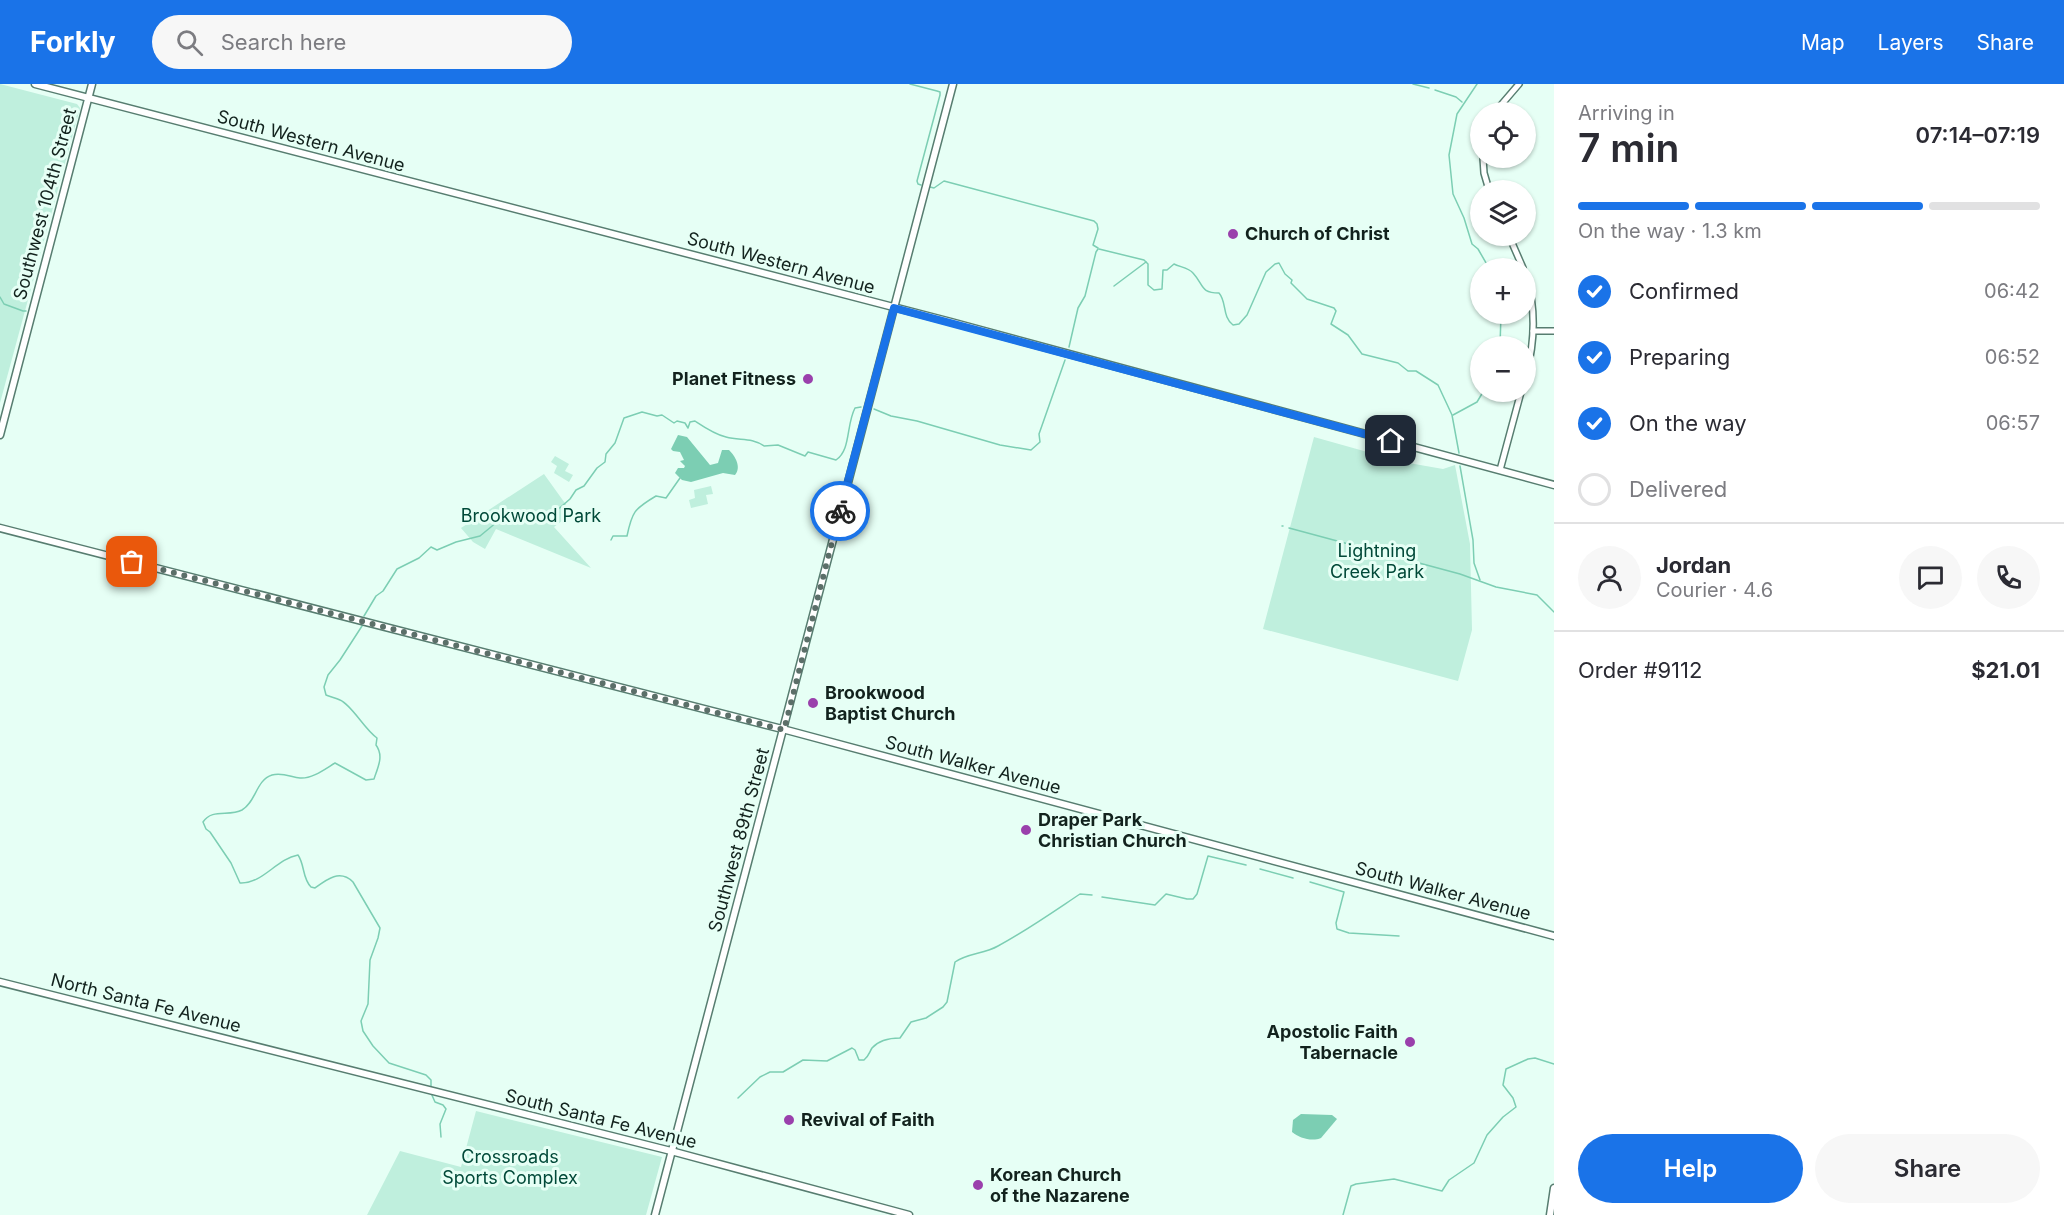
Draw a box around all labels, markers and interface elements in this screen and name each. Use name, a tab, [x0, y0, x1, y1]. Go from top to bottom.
search box	[152, 15, 572, 69]
text: Forkly	[30, 25, 116, 59]
icon: search	[173, 26, 206, 59]
text: Search here	[221, 29, 346, 55]
text: Map	[1801, 30, 1845, 55]
text: Layers	[1878, 30, 1944, 55]
text: Share	[1977, 30, 2034, 55]
text: Arriving in	[1578, 101, 1675, 125]
map controls	[1470, 102, 1536, 402]
button: locate	[1470, 102, 1536, 168]
street label: South Western Avenue	[215, 105, 407, 176]
street label: Southwest 104th Street	[9, 106, 80, 302]
text: 07:14–07:19	[1916, 122, 2040, 148]
text: 7 min	[1578, 124, 1679, 171]
button: layers	[1470, 180, 1536, 246]
text: On the way · 1.3 km	[1578, 219, 1762, 243]
place label: Church of Christ	[1245, 223, 1390, 244]
street label: South Western Avenue	[685, 227, 877, 298]
marker: Church of Christ	[1226, 227, 1240, 241]
button: +	[1470, 258, 1536, 324]
icon: check	[1578, 275, 1611, 308]
text: Confirmed	[1629, 278, 1739, 304]
text: 06:42	[1984, 279, 2040, 303]
button: −	[1470, 336, 1536, 402]
icon: check	[1578, 341, 1611, 374]
text: Preparing	[1629, 344, 1730, 370]
text: 06:52	[1985, 345, 2040, 369]
place label: Planet Fitness	[672, 368, 796, 389]
marker: Planet Fitness	[801, 372, 815, 386]
icon: check	[1578, 407, 1611, 440]
text: On the way	[1629, 410, 1747, 436]
text: 06:57	[1986, 411, 2040, 435]
pin	[1365, 415, 1416, 466]
icon: home	[1374, 424, 1407, 457]
text: Delivered	[1629, 476, 1727, 502]
courier	[810, 481, 870, 541]
icon: bike	[824, 495, 857, 528]
park label: Brookwood Park	[461, 505, 601, 526]
pin	[106, 536, 157, 587]
park label: Lightning Creek Park	[1330, 540, 1424, 582]
icon: bag	[115, 545, 148, 578]
button: person	[1578, 546, 1641, 609]
button: chat	[1899, 546, 1962, 609]
button: phone	[1977, 546, 2040, 609]
text: Jordan	[1656, 552, 1731, 578]
text: Courier · 4.6	[1656, 578, 1773, 602]
text: Order #9112	[1578, 657, 1702, 683]
text: $21.01	[1971, 657, 2040, 683]
place label: Brookwood Baptist Church	[825, 682, 956, 724]
marker: Brookwood Baptist Church	[806, 696, 820, 710]
street label: South Walker Avenue	[883, 731, 1063, 798]
street label: Southwest 89th Street	[704, 745, 773, 934]
place label: Draper Park Christian Church	[1038, 809, 1187, 851]
marker: Draper Park Christian Church	[1019, 823, 1033, 837]
street label: South Walker Avenue	[1353, 857, 1533, 924]
street label: North Santa Fe Avenue	[49, 969, 243, 1036]
place label: Apostolic Faith Tabernacle	[1267, 1021, 1398, 1063]
marker: Apostolic Faith Tabernacle	[1403, 1035, 1417, 1049]
street label: South Santa Fe Avenue	[503, 1085, 699, 1152]
place label: Revival of Faith	[801, 1109, 935, 1130]
marker: Revival of Faith	[782, 1113, 796, 1127]
button: Help	[1578, 1134, 1803, 1203]
button: Share	[1815, 1134, 2040, 1203]
park label: Crossroads Sports Complex	[442, 1146, 578, 1188]
place label: Korean Church of the Nazarene	[990, 1164, 1130, 1206]
marker: Korean Church of the Nazarene	[971, 1178, 985, 1192]

